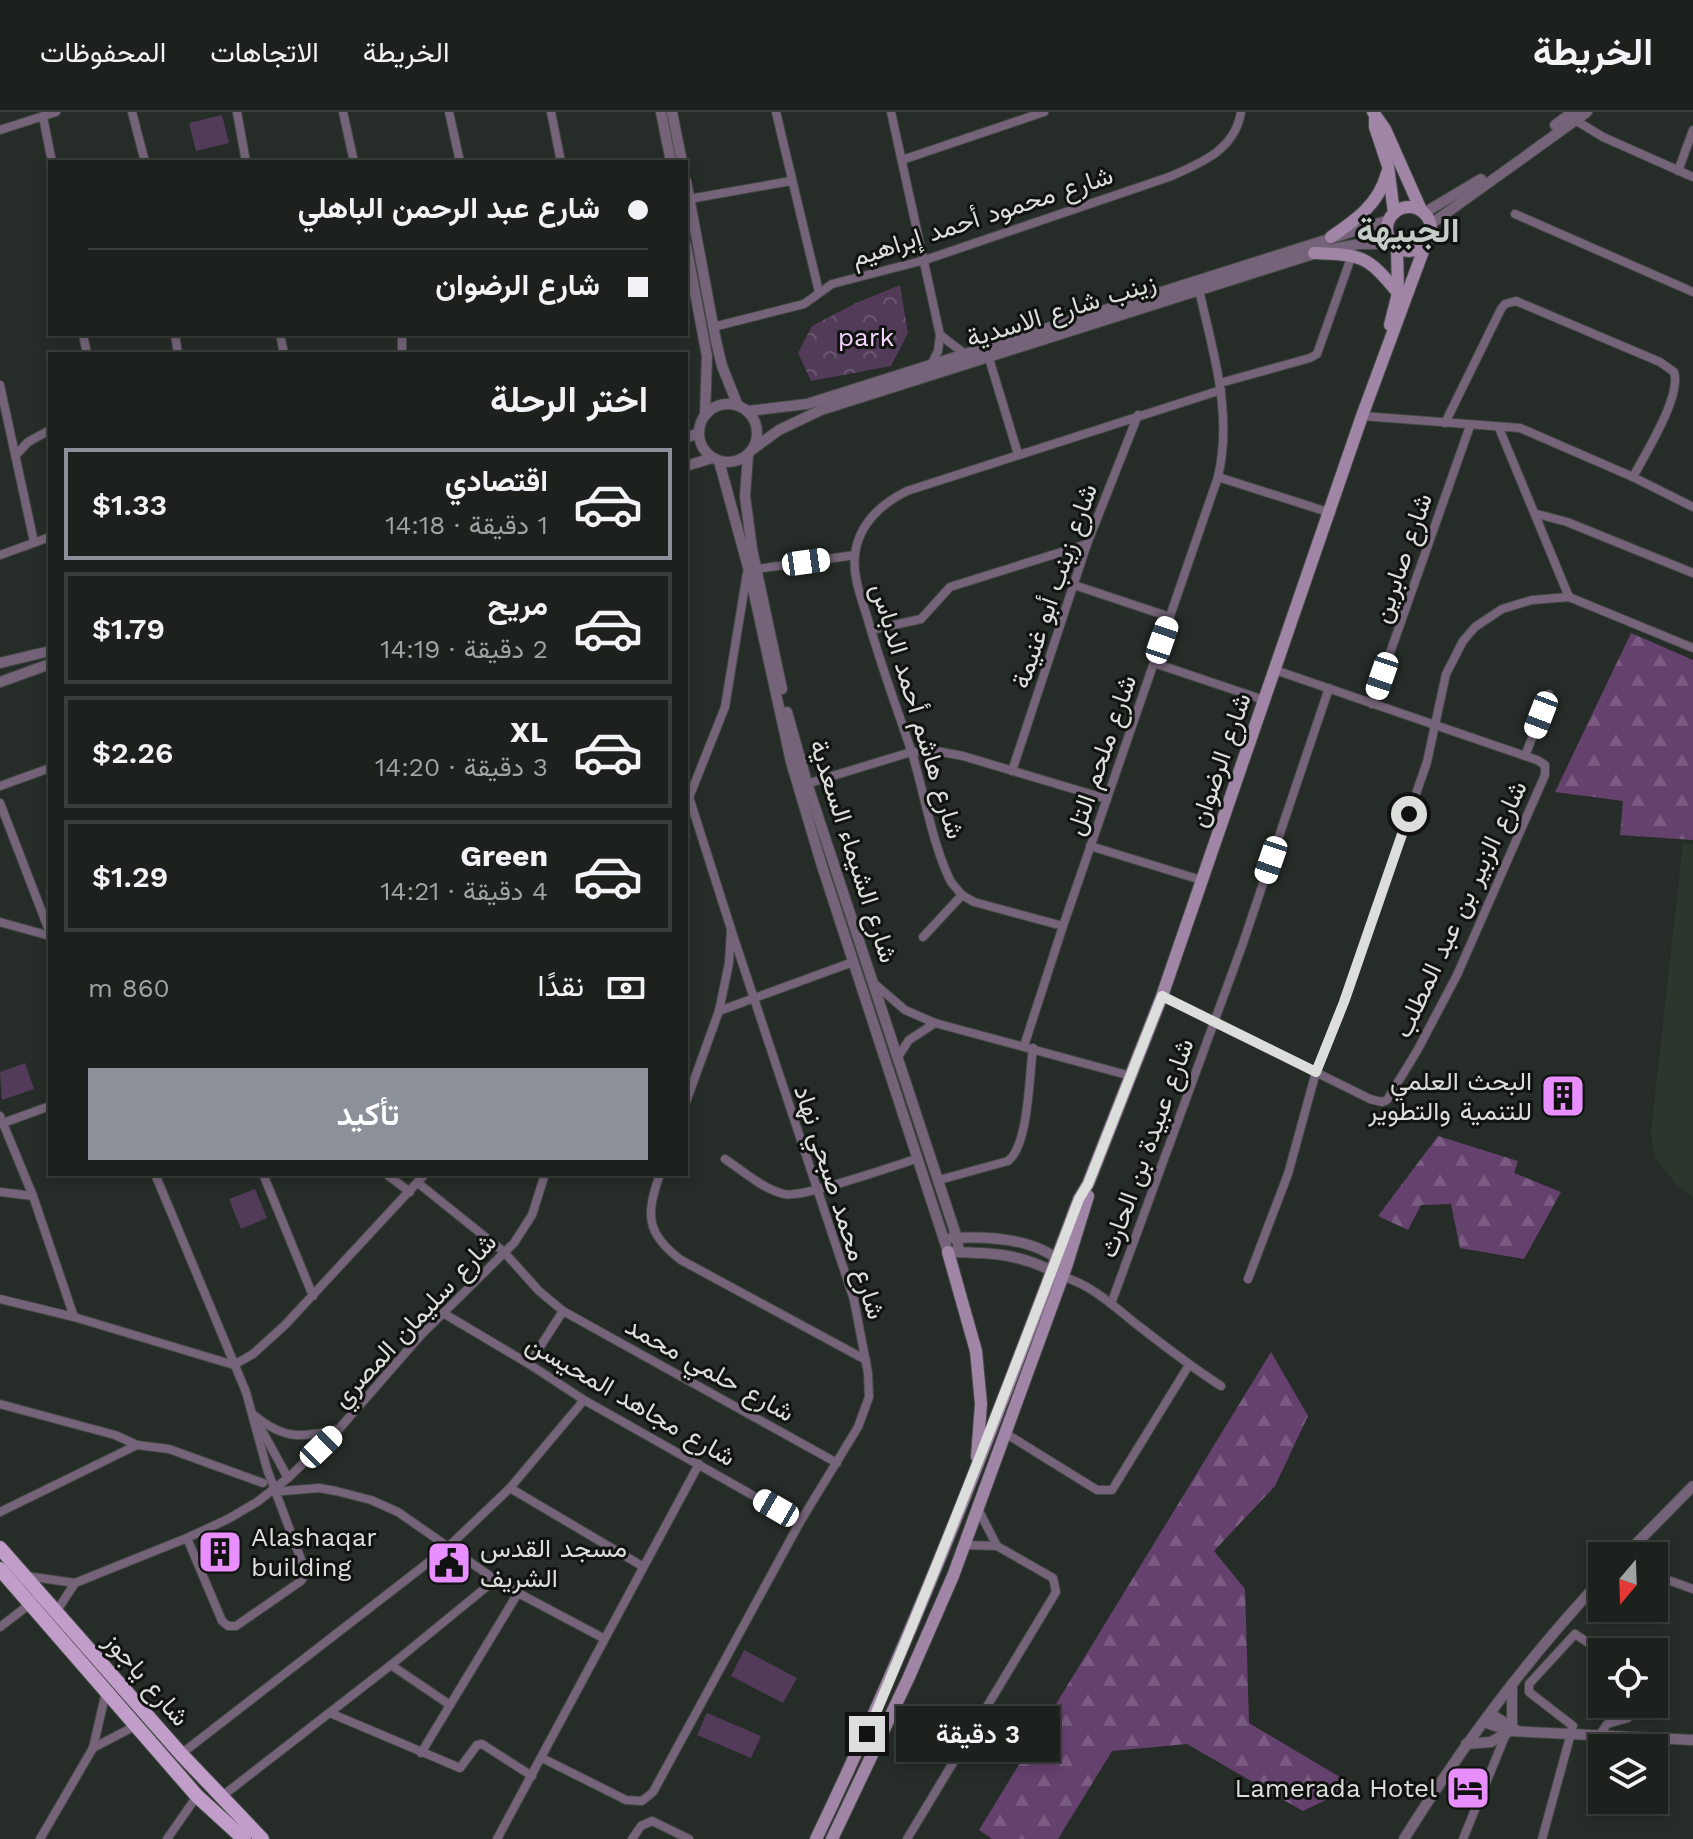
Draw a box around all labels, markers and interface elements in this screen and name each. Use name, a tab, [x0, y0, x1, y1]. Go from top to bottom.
text: الخريطة	[1533, 30, 1653, 74]
text: المحفوظات	[40, 36, 166, 69]
text: الاتجاهات	[210, 36, 319, 69]
text: الخريطة	[363, 36, 449, 69]
street label: شارع محمود أحمد إبراهيم	[847, 159, 1118, 275]
text: شارع عبد الرحمن الباهلي	[298, 190, 600, 225]
district label: الجبيهة	[1356, 210, 1460, 251]
text: شارع الرضوان	[435, 267, 600, 302]
street label: زينب شارع الاسدية	[963, 267, 1160, 356]
park label: park	[838, 322, 894, 352]
text: اختر الرحلة	[490, 379, 648, 421]
text: اقتصادي	[445, 463, 548, 498]
icon: car	[572, 468, 644, 540]
street label: شارع زينب أبو غنيمة	[1005, 480, 1106, 693]
text: $1.33	[92, 487, 167, 522]
street label: شارع صابرين	[1366, 489, 1441, 628]
text: 1 دقيقة · 14:18	[385, 510, 548, 540]
car	[781, 547, 831, 577]
street label: شارع هاشم أحمد الدباس	[862, 580, 971, 843]
text: مريح	[488, 587, 548, 622]
icon: car	[572, 592, 644, 664]
text: $1.79	[92, 611, 165, 646]
car	[1143, 613, 1181, 667]
text: 2 دقيقة · 14:19	[380, 634, 548, 664]
car	[1363, 649, 1401, 703]
street label: شارع ملحم التل	[1060, 671, 1145, 840]
car	[1521, 688, 1561, 742]
street label: شارع الرضوان	[1183, 689, 1260, 832]
text: XL	[510, 714, 548, 749]
icon: car	[572, 716, 644, 788]
text: $2.26	[92, 735, 173, 770]
street label: شارع الشيماء السعدية	[801, 736, 904, 967]
text: 3 دقيقة · 14:20	[375, 752, 548, 782]
street label: شارع الزبير بن عبد المطلب	[1387, 776, 1535, 1043]
route start	[1391, 796, 1427, 832]
car	[1252, 833, 1290, 887]
text: Green	[460, 838, 548, 873]
icon: car	[572, 840, 644, 912]
text: $1.29	[92, 859, 168, 894]
text: 4 دقيقة · 14:21	[380, 876, 548, 906]
icon: cash	[604, 966, 648, 1010]
text: نقدًا	[538, 968, 584, 1003]
text: 860 m	[88, 973, 170, 1003]
street label: شارع عبيدة بن الحارث	[1092, 1034, 1202, 1263]
place label: البحث العلمي للتنمية والتطوير	[1367, 1066, 1532, 1127]
button: تأكيد	[88, 1068, 648, 1160]
building icon: البحث العلمي للتنمية والتطوير	[1539, 1072, 1587, 1120]
street label: شارع محمد صبحي نهاد	[782, 1081, 892, 1325]
street label: شارع سليمان المصري	[326, 1227, 507, 1417]
street label: شارع حلمي محمد	[618, 1310, 800, 1433]
street label: شارع مجاهد المحيسن	[520, 1328, 741, 1475]
car	[295, 1422, 347, 1472]
car	[749, 1486, 803, 1530]
place label: Alashaqar building	[251, 1522, 377, 1582]
building icon: Alashaqar building	[196, 1528, 244, 1576]
place label: مسجد القدس الشريف	[480, 1533, 627, 1594]
public building icon: مسجد القدس الشريف	[425, 1539, 473, 1587]
north arrow	[1588, 1542, 1668, 1622]
map controls	[1588, 1542, 1668, 1814]
street label: شارع ياجوز	[95, 1625, 196, 1734]
button: locate	[1588, 1638, 1668, 1718]
callout: 3 دقيقة	[895, 1706, 1059, 1762]
route end	[849, 1716, 885, 1752]
text: 3 دقيقة	[936, 1719, 1020, 1749]
button: layers	[1588, 1734, 1668, 1814]
hotel icon: Lamerada Hotel	[1444, 1764, 1492, 1812]
place label: Lamerada Hotel	[1235, 1773, 1437, 1803]

